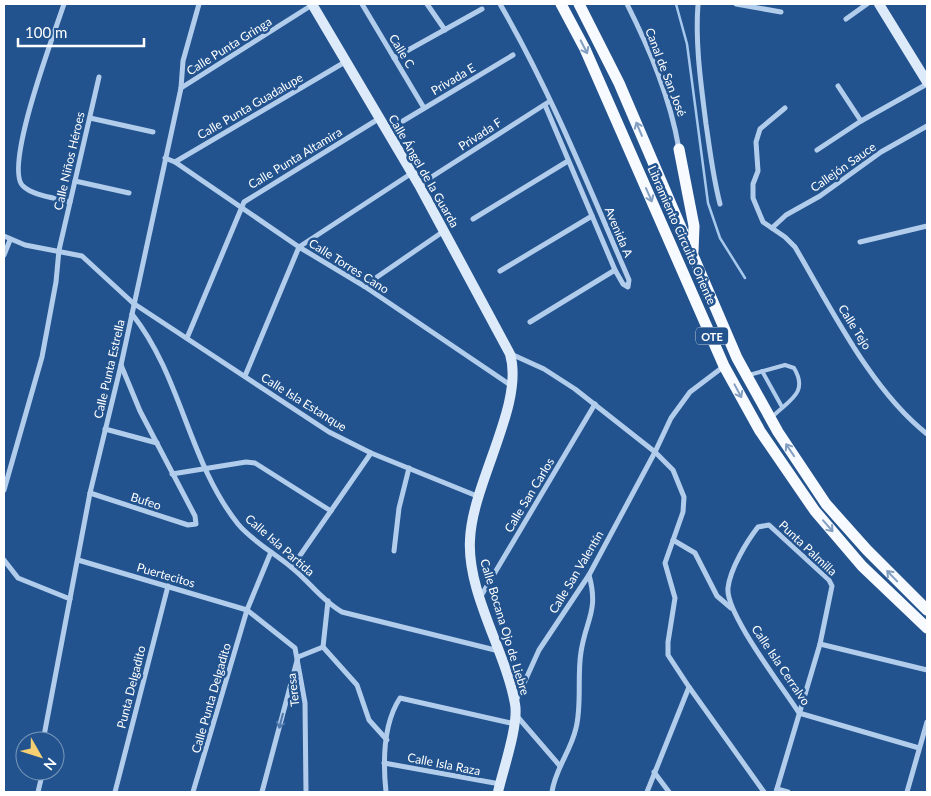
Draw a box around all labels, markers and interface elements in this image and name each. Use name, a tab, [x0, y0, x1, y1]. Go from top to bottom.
street label: Calle Punta Gringa	[184, 14, 274, 78]
scale bar	[18, 15, 144, 47]
text: 100 m	[25, 23, 67, 41]
street label: Canal de San José	[642, 26, 690, 118]
street label: Calle C	[386, 31, 418, 71]
one-way arrow	[579, 39, 589, 54]
street label: Privada E	[428, 60, 478, 98]
street label: Calle Punta Guadalupe	[195, 70, 305, 142]
street label: Calle Niños Héroes	[50, 110, 88, 212]
street label: Calle Ángel de la Guarda	[386, 112, 463, 230]
street label: Privada F	[455, 114, 505, 154]
one-way arrow	[634, 122, 644, 137]
street label: Calle Punta Altamira	[245, 124, 345, 192]
street label: Callejón Sauce	[807, 139, 879, 195]
street label: Libramiento Circuito Oriente	[645, 163, 719, 307]
one-way arrow	[645, 187, 655, 202]
street label: Avenida A	[602, 205, 637, 260]
street label: Calle Torres Cano	[306, 235, 392, 297]
street label: Calle Tejo	[835, 302, 875, 352]
street label: Calle Punta Estrella	[90, 318, 128, 420]
road number: OTE	[696, 328, 728, 344]
street label: Calle Isla Estanque	[258, 370, 350, 434]
one-way arrow	[734, 383, 743, 398]
one-way arrow	[785, 443, 795, 457]
street label: Calle San Carlos	[501, 455, 557, 535]
street label: Bufeo	[129, 489, 163, 513]
street label: Calle Isla Partida	[242, 511, 318, 579]
street label: Punta Palmilla	[776, 517, 840, 579]
one-way arrow	[822, 519, 834, 532]
street label: Calle San Valentín	[545, 528, 607, 616]
street label: Calle Bocana Ojo de Liebre	[477, 557, 533, 697]
street label: Puertecitos	[135, 560, 197, 590]
one-way arrow	[886, 570, 898, 582]
street label: Calle Isla Cerralvo	[749, 622, 814, 708]
street label: Calle Punta Delgadito	[188, 641, 234, 755]
street label: Punta Delgadito	[113, 644, 149, 730]
street label: Teresa	[284, 672, 302, 708]
one-way arrow	[276, 713, 285, 729]
north arrow	[15, 731, 65, 781]
street label: Calle Isla Raza	[406, 750, 482, 778]
text: N	[40, 755, 60, 774]

